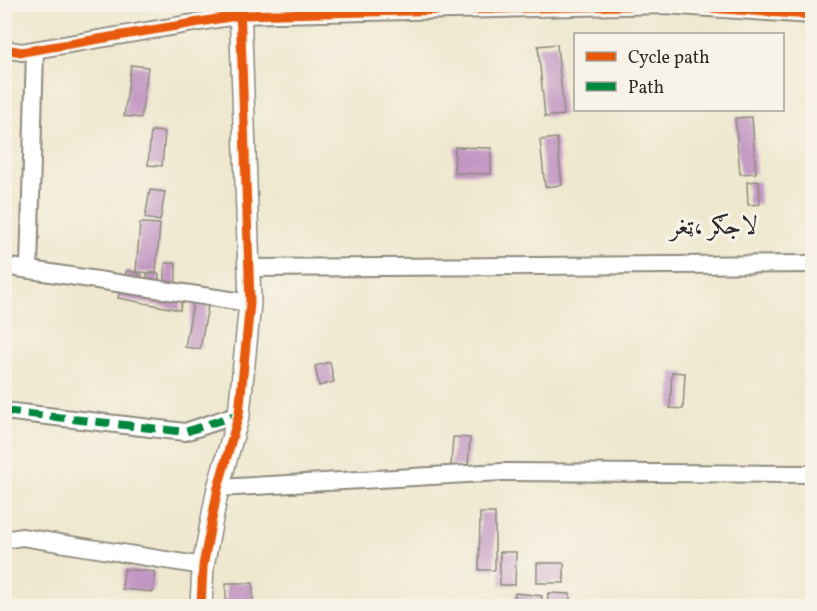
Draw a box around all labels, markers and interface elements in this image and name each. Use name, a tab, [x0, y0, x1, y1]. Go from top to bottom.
legend	[574, 33, 784, 111]
text: Cycle path	[628, 46, 710, 71]
text: Path	[628, 76, 664, 101]
district label: لاجګر ،ټغر	[667, 209, 758, 245]

